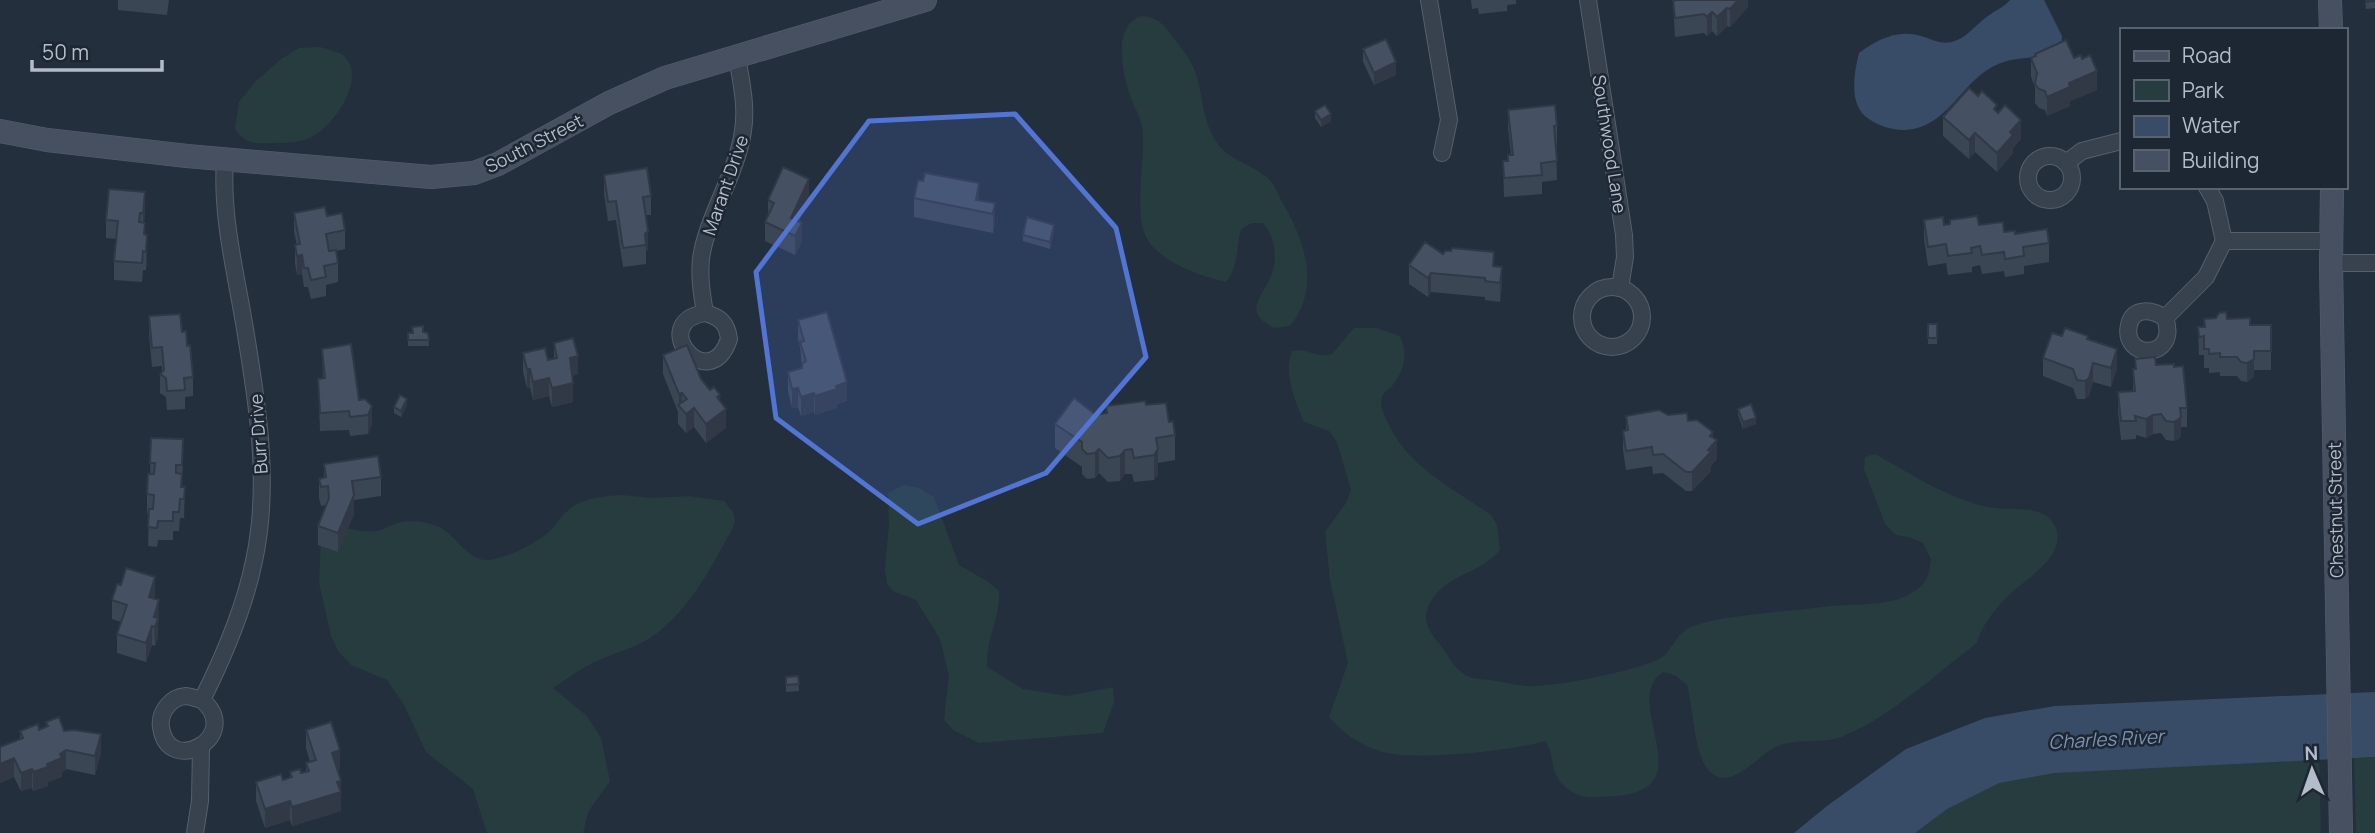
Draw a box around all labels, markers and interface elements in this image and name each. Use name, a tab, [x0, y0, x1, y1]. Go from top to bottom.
scale bar	[32, 28, 161, 72]
legend	[2120, 28, 2347, 189]
text: 50 m	[42, 38, 89, 66]
text: Road	[2182, 41, 2232, 69]
street label: Southwood Lane	[1587, 73, 1633, 215]
text: Park	[2182, 76, 2224, 104]
street label: South Street	[481, 108, 587, 178]
text: Water	[2182, 111, 2241, 139]
street label: Marant Drive	[697, 132, 753, 238]
text: Building	[2182, 146, 2259, 174]
street label: Burr Drive	[243, 393, 273, 475]
street label: Chestnut Street	[2322, 442, 2348, 578]
water label: Charles River	[2048, 723, 2166, 755]
north arrow	[2277, 735, 2347, 805]
text: N	[2304, 740, 2319, 766]

